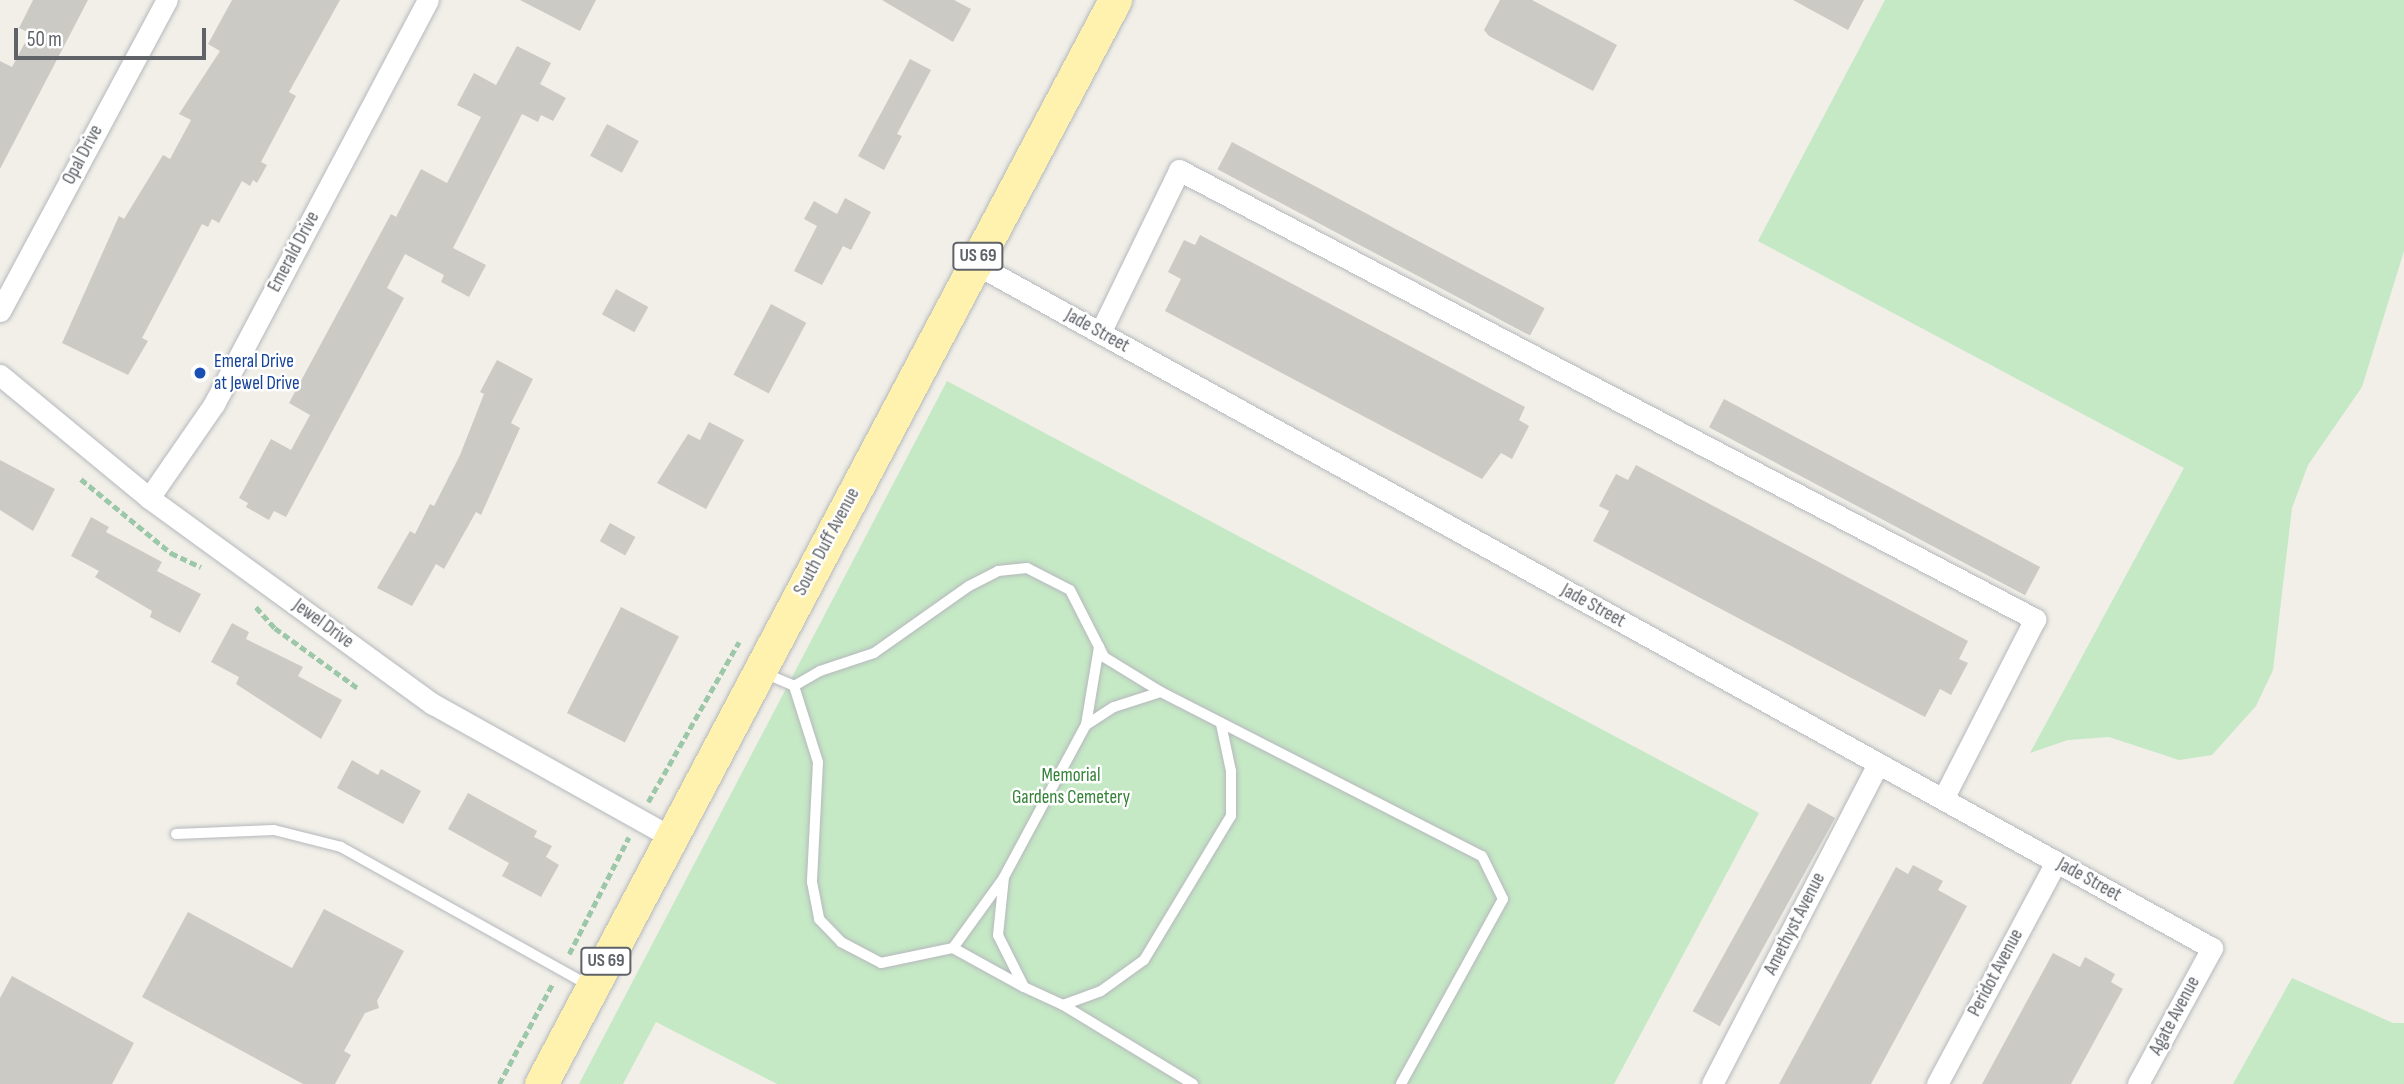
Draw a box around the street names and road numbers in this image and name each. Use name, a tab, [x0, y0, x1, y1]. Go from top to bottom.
street label: Opal Drive	[58, 121, 108, 189]
street label: Emerald Drive	[263, 208, 325, 296]
road number: US 69	[952, 242, 1004, 270]
street label: Jade Street	[1061, 304, 1133, 358]
street label: South Duff Avenue	[789, 484, 865, 600]
street label: Jade Street	[1557, 579, 1629, 633]
street label: Jewel Drive	[288, 594, 358, 654]
street label: Jade Street	[2053, 853, 2125, 907]
street label: Amethyst Avenue	[1760, 869, 1830, 979]
street label: Peridot Avenue	[1963, 925, 2029, 1021]
road number: US 69	[580, 946, 632, 976]
street label: Agate Avenue	[2145, 973, 2205, 1059]

